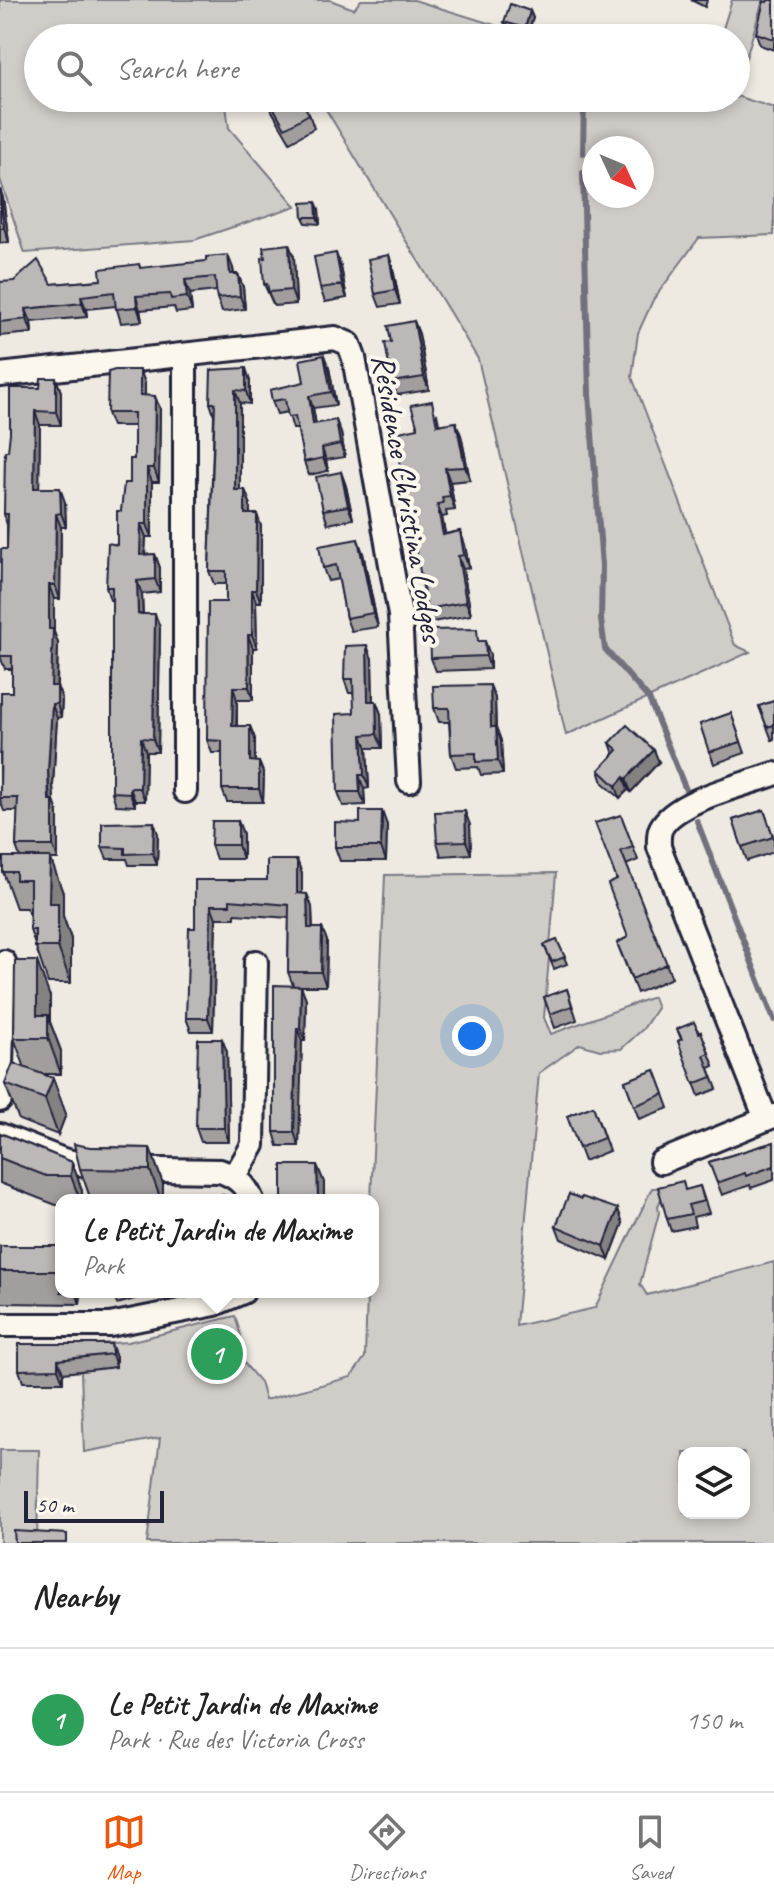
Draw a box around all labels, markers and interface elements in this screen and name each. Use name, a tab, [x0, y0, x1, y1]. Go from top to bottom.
search box	[24, 24, 750, 112]
icon: search	[52, 46, 96, 90]
text: Search here	[116, 49, 238, 87]
north arrow	[582, 136, 654, 208]
street label: Résidence Christina Lodges	[363, 351, 454, 648]
your location	[452, 1016, 492, 1056]
popup	[55, 1194, 379, 1298]
text: Le Petit Jardin de Maxime	[83, 1211, 351, 1249]
text: Park	[83, 1249, 124, 1282]
pin: 1	[191, 1324, 243, 1384]
map controls	[678, 1447, 750, 1519]
button: layers	[678, 1447, 750, 1519]
scale bar	[24, 1487, 164, 1523]
text: 50 m	[36, 1491, 73, 1519]
text: Nearby	[32, 1574, 118, 1617]
text: Le Petit Jardin de Maxime	[108, 1685, 376, 1723]
text: 1	[52, 1704, 64, 1737]
text: 150 m	[686, 1704, 742, 1737]
text: Park · Rue des Victoria Cross	[108, 1723, 364, 1756]
tab: Map	[102, 1810, 146, 1886]
tab: Directions	[349, 1810, 425, 1886]
tab: Saved	[628, 1810, 672, 1886]

